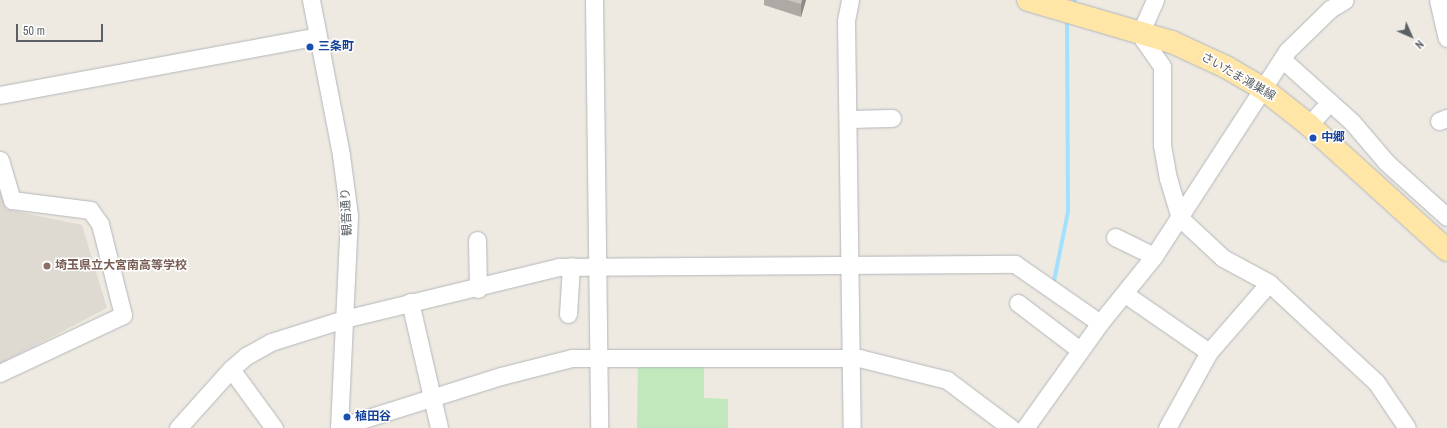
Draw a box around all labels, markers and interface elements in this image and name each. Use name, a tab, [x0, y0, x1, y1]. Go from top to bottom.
scale bar	[18, 16, 105, 42]
north arrow	[1391, 16, 1431, 56]
text: 50 m	[23, 23, 45, 39]
text: N	[1412, 37, 1427, 52]
place label: 三条町	[318, 40, 354, 54]
marker: 三条町	[305, 42, 315, 52]
street label: さいたま鴻巣線	[1198, 50, 1278, 104]
place label: 中郷	[1321, 131, 1345, 145]
marker: 中郷	[1308, 133, 1318, 143]
street label: 観音通り	[339, 188, 355, 236]
place label: 埼玉県立大宮南高等学校	[55, 259, 187, 273]
marker: 埼玉県立大宮南高等学校	[42, 261, 52, 271]
place label: 植田谷	[355, 410, 391, 424]
marker: 植田谷	[342, 412, 352, 422]

